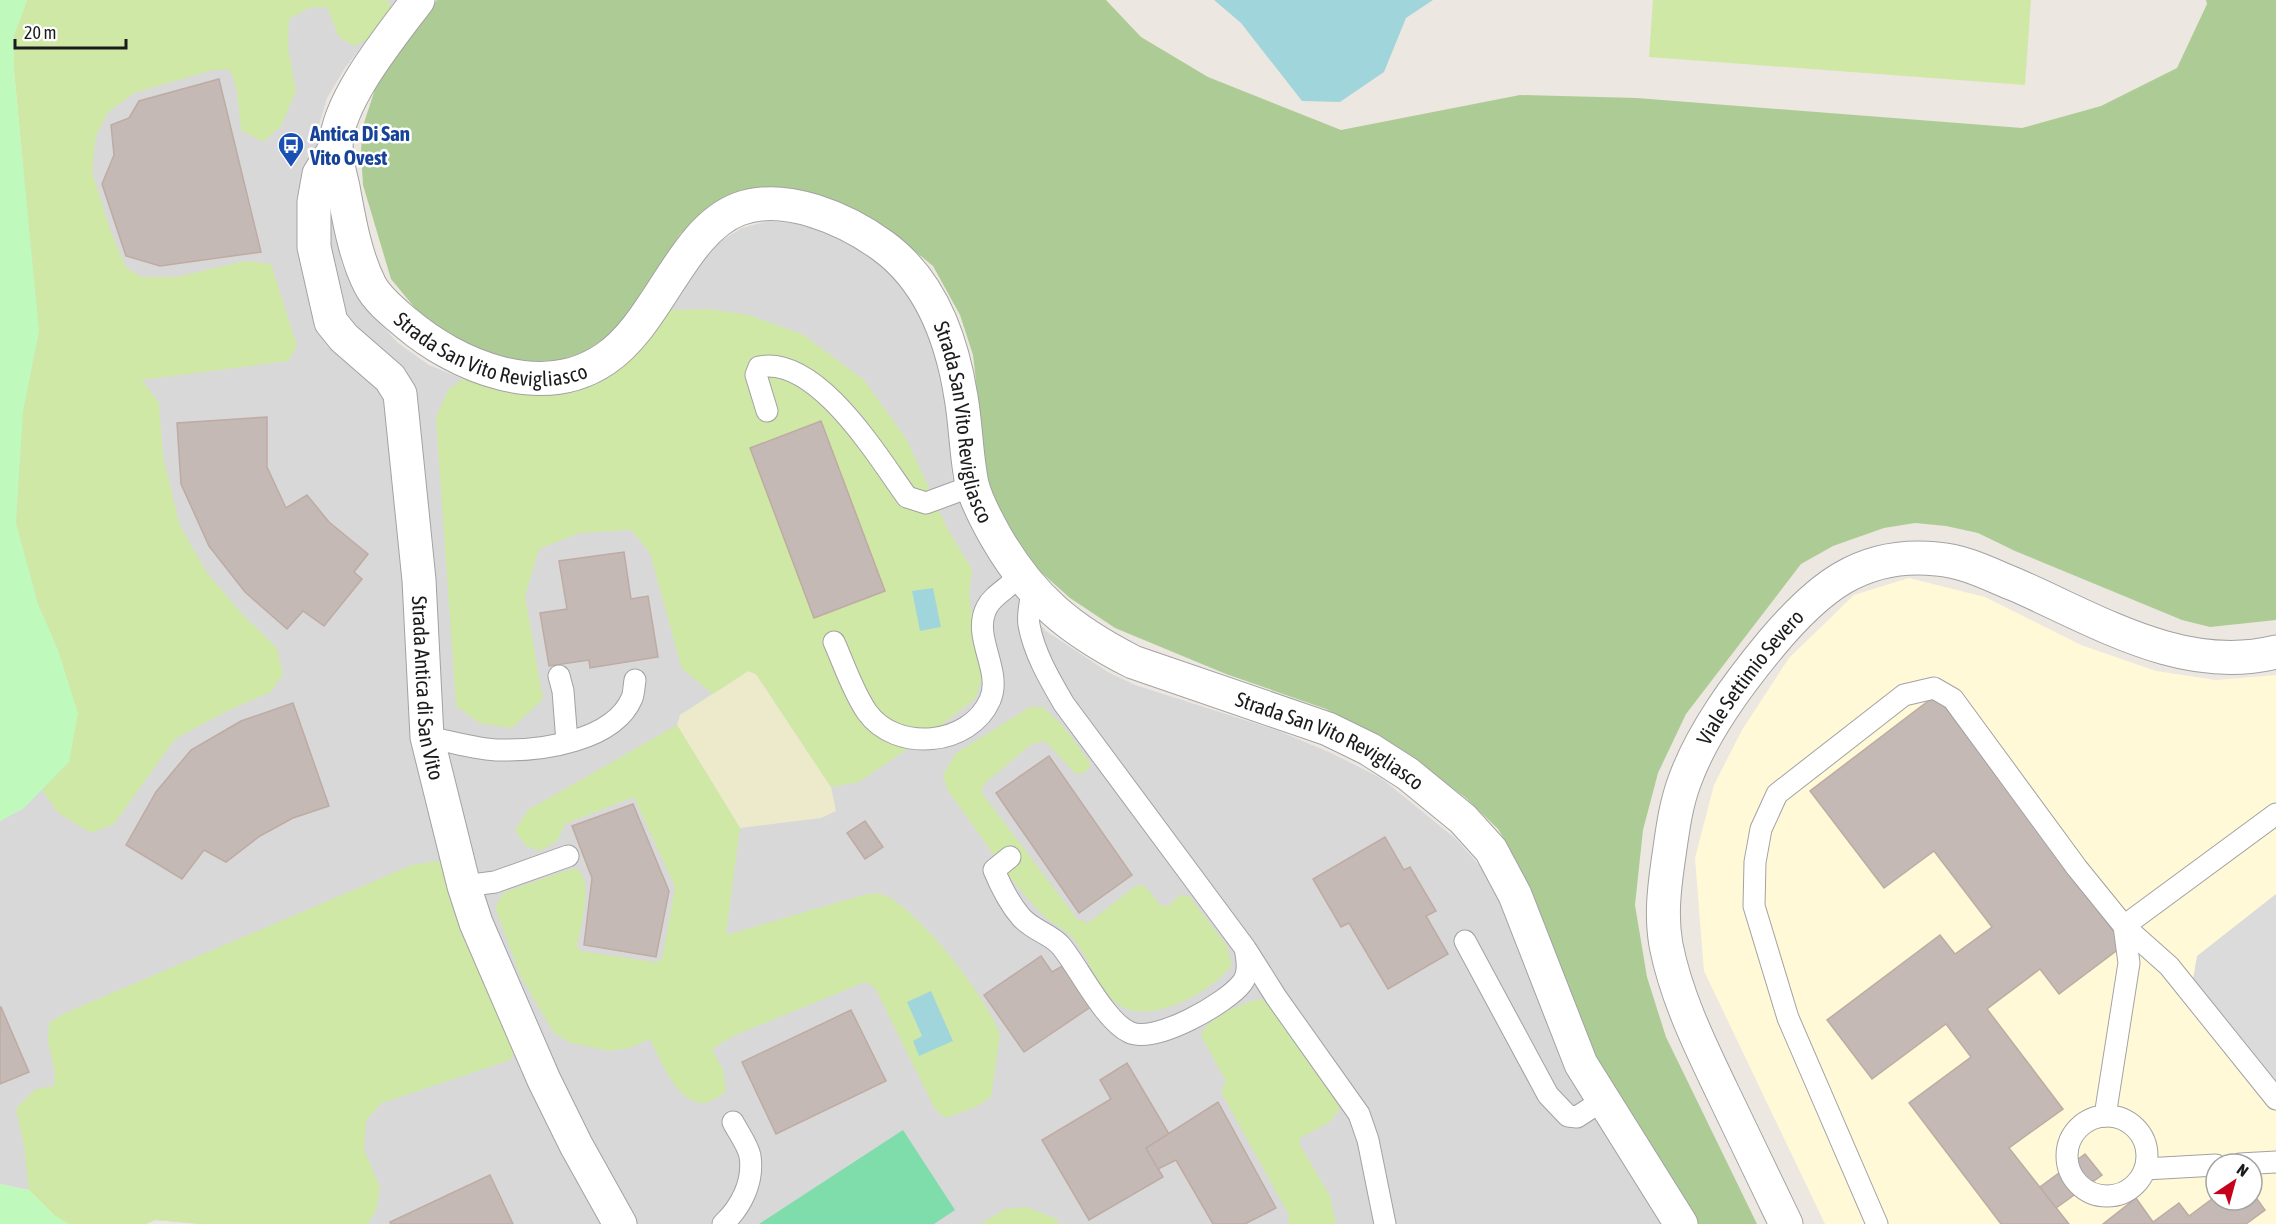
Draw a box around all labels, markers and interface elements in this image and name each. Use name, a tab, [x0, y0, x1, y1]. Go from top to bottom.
scale bar	[15, 12, 126, 50]
text: 20 m	[24, 22, 56, 43]
place label: Antica Di San Vito Ovest	[309, 121, 410, 169]
bus stop icon: Antica Di San Vito Ovest	[276, 130, 306, 168]
street label: Strada San Vito Revigliasco	[390, 307, 590, 390]
street label: Strada San Vito Revigliasco	[929, 318, 998, 527]
street label: Strada Antica di San Vito	[408, 595, 449, 782]
street label: Viale Settimio Severo	[1691, 604, 1808, 749]
street label: Strada San Vito Revigliasco	[1233, 686, 1429, 794]
north arrow	[2204, 1152, 2264, 1212]
text: N	[2234, 1160, 2252, 1180]

